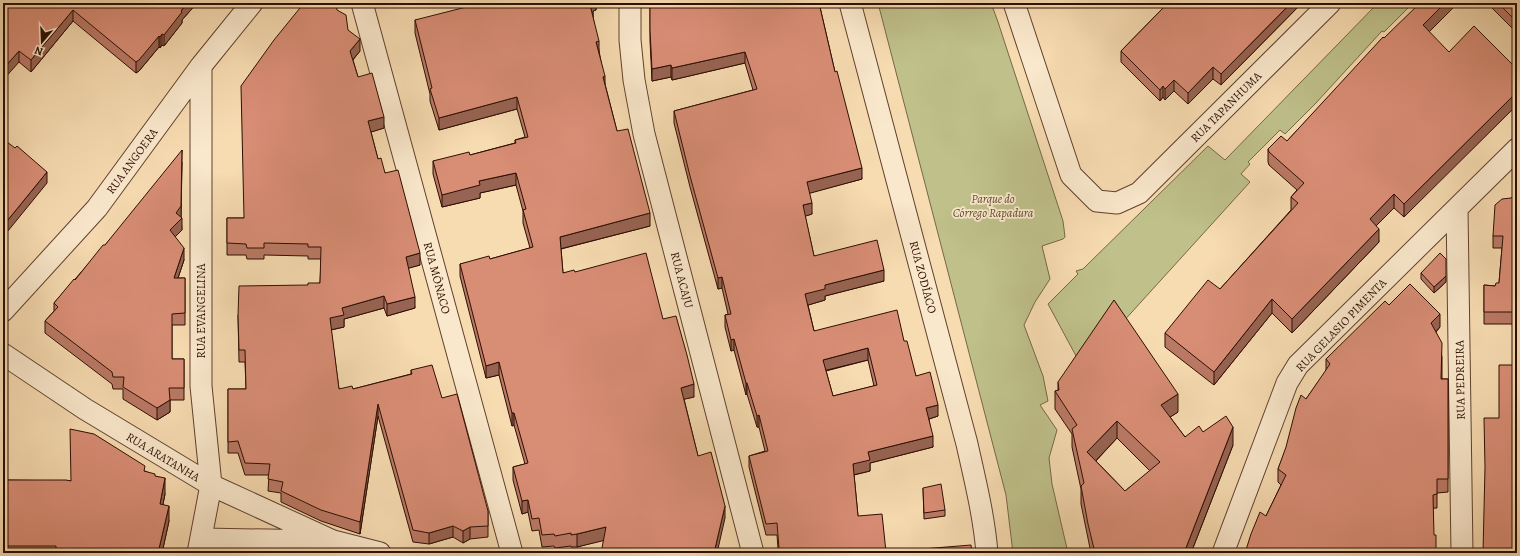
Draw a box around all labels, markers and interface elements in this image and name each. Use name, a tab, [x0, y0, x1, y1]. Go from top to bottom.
north arrow	[22, 22, 62, 62]
text: N	[33, 43, 45, 59]
street label: RUA TAPANHUMA	[1187, 67, 1266, 146]
street label: RUA ANGOERA	[103, 124, 162, 197]
park label: Parque do Córrego Rapadura	[953, 191, 1034, 221]
street label: RUA ZODÍACO	[906, 239, 940, 315]
street label: RUA MÔNACO	[420, 240, 454, 316]
street label: RUA ACAJU	[667, 250, 697, 310]
street label: RUA EVANGELINA	[193, 263, 209, 358]
street label: RUA GELASIO PIMENTA	[1292, 274, 1391, 375]
street label: RUA PEDREIRA	[1451, 339, 1469, 420]
street label: RUA ARATANHA	[123, 429, 204, 486]

